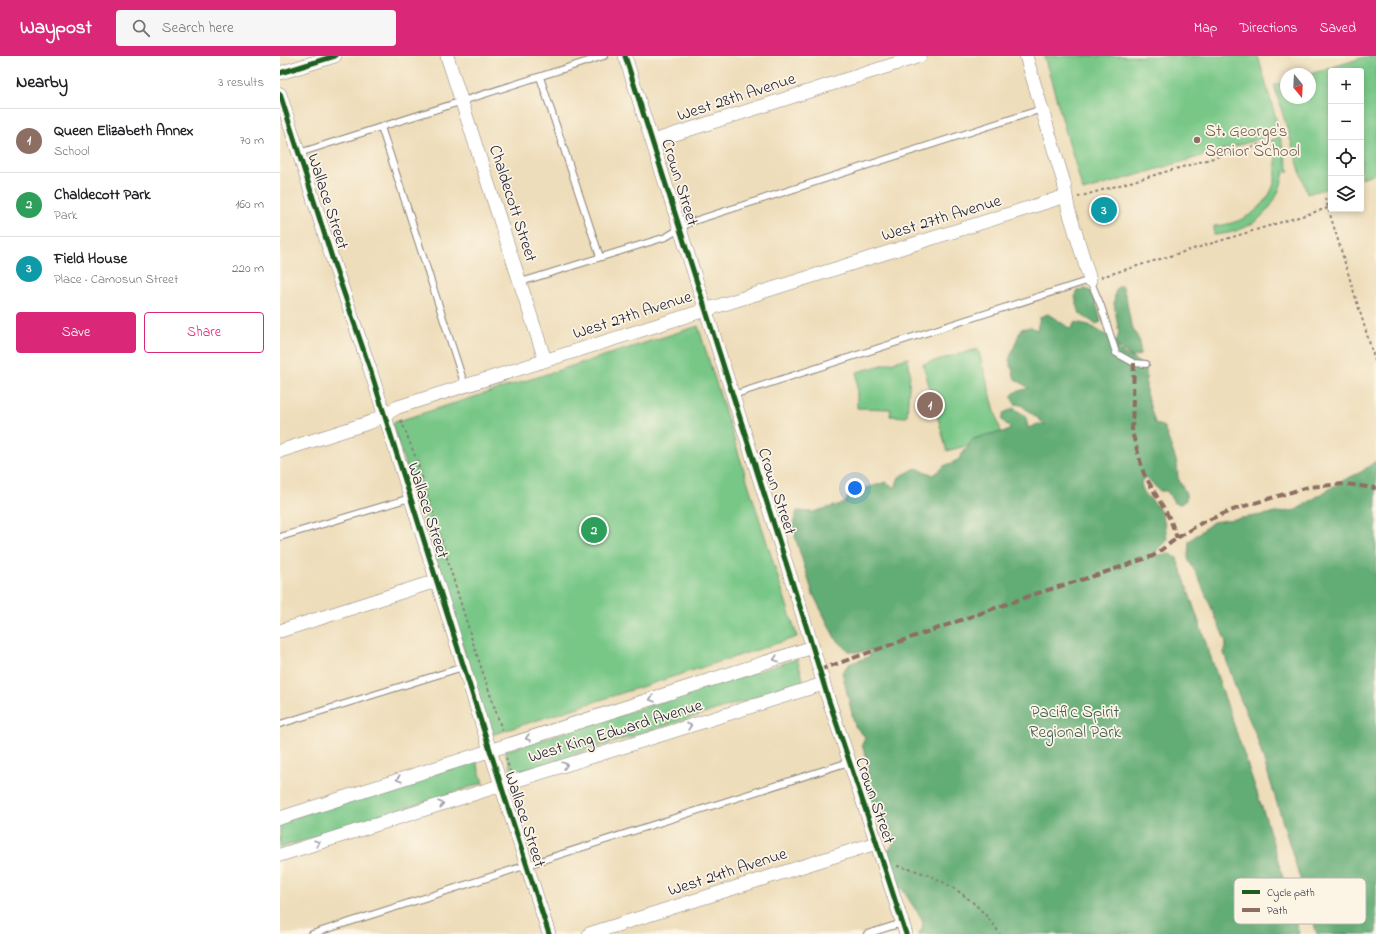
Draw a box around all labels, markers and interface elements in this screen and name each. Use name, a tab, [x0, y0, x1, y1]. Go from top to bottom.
search box	[116, 10, 396, 46]
text: Waypost	[20, 15, 92, 42]
icon: search	[130, 17, 152, 39]
text: Search here	[162, 17, 234, 39]
text: Map	[1194, 18, 1217, 39]
text: Directions	[1239, 18, 1297, 39]
text: Saved	[1319, 18, 1356, 39]
street label: West 28th Avenue	[674, 66, 799, 128]
north arrow	[1280, 68, 1316, 104]
map controls	[1328, 68, 1364, 212]
button: +	[1328, 68, 1364, 104]
text: Nearby	[16, 70, 68, 95]
text: 3 results	[218, 73, 264, 92]
button: −	[1328, 104, 1364, 140]
place label: St. George's Senior School	[1205, 119, 1300, 164]
text: Queen Elizabeth Annex	[54, 120, 194, 142]
text: 1	[27, 131, 31, 150]
text: 70 m	[240, 131, 264, 150]
marker: St. George's Senior School	[1192, 135, 1202, 145]
street label: Crown Street	[654, 136, 705, 229]
button: locate	[1328, 140, 1364, 176]
text: School	[54, 142, 90, 161]
street label: Chaldecott Street	[482, 142, 543, 265]
street label: Wallace Street	[300, 150, 355, 253]
button: layers	[1328, 176, 1364, 212]
text: Chaldecott Park	[54, 184, 151, 206]
street label: West 27th Avenue	[879, 188, 1005, 248]
text: 2	[26, 195, 32, 214]
text: 160 m	[235, 195, 264, 214]
pin: 3	[1091, 195, 1117, 225]
text: Park	[54, 206, 78, 225]
text: Field House	[54, 248, 127, 270]
text: 3	[26, 259, 32, 278]
text: 220 m	[232, 259, 264, 278]
text: Place · Camosun Street	[54, 270, 178, 289]
street label: West 27th Avenue	[570, 284, 696, 346]
button: Save	[16, 312, 136, 353]
button: Share	[144, 312, 264, 353]
pin: 1	[917, 390, 943, 420]
street label: Crown Street	[751, 445, 802, 538]
street label: Wallace Street	[400, 459, 455, 562]
your location	[845, 478, 865, 498]
pin: 2	[581, 515, 607, 545]
one-way arrow	[772, 654, 779, 663]
street label: West King Edward Avenue	[525, 693, 707, 772]
one-way arrow	[649, 694, 656, 702]
park label: Pacific Spirit Regional Park	[1029, 700, 1122, 747]
one-way arrow	[685, 722, 692, 731]
one-way arrow	[525, 733, 532, 742]
street label: Crown Street	[848, 754, 901, 847]
one-way arrow	[561, 761, 568, 770]
street label: Wallace Street	[497, 768, 552, 871]
one-way arrow	[396, 775, 403, 783]
one-way arrow	[437, 800, 444, 809]
one-way arrow	[314, 839, 321, 848]
street label: West 24th Avenue	[665, 841, 791, 903]
legend	[1234, 878, 1366, 924]
text: Cycle path	[1267, 885, 1315, 902]
text: Path	[1267, 903, 1288, 919]

